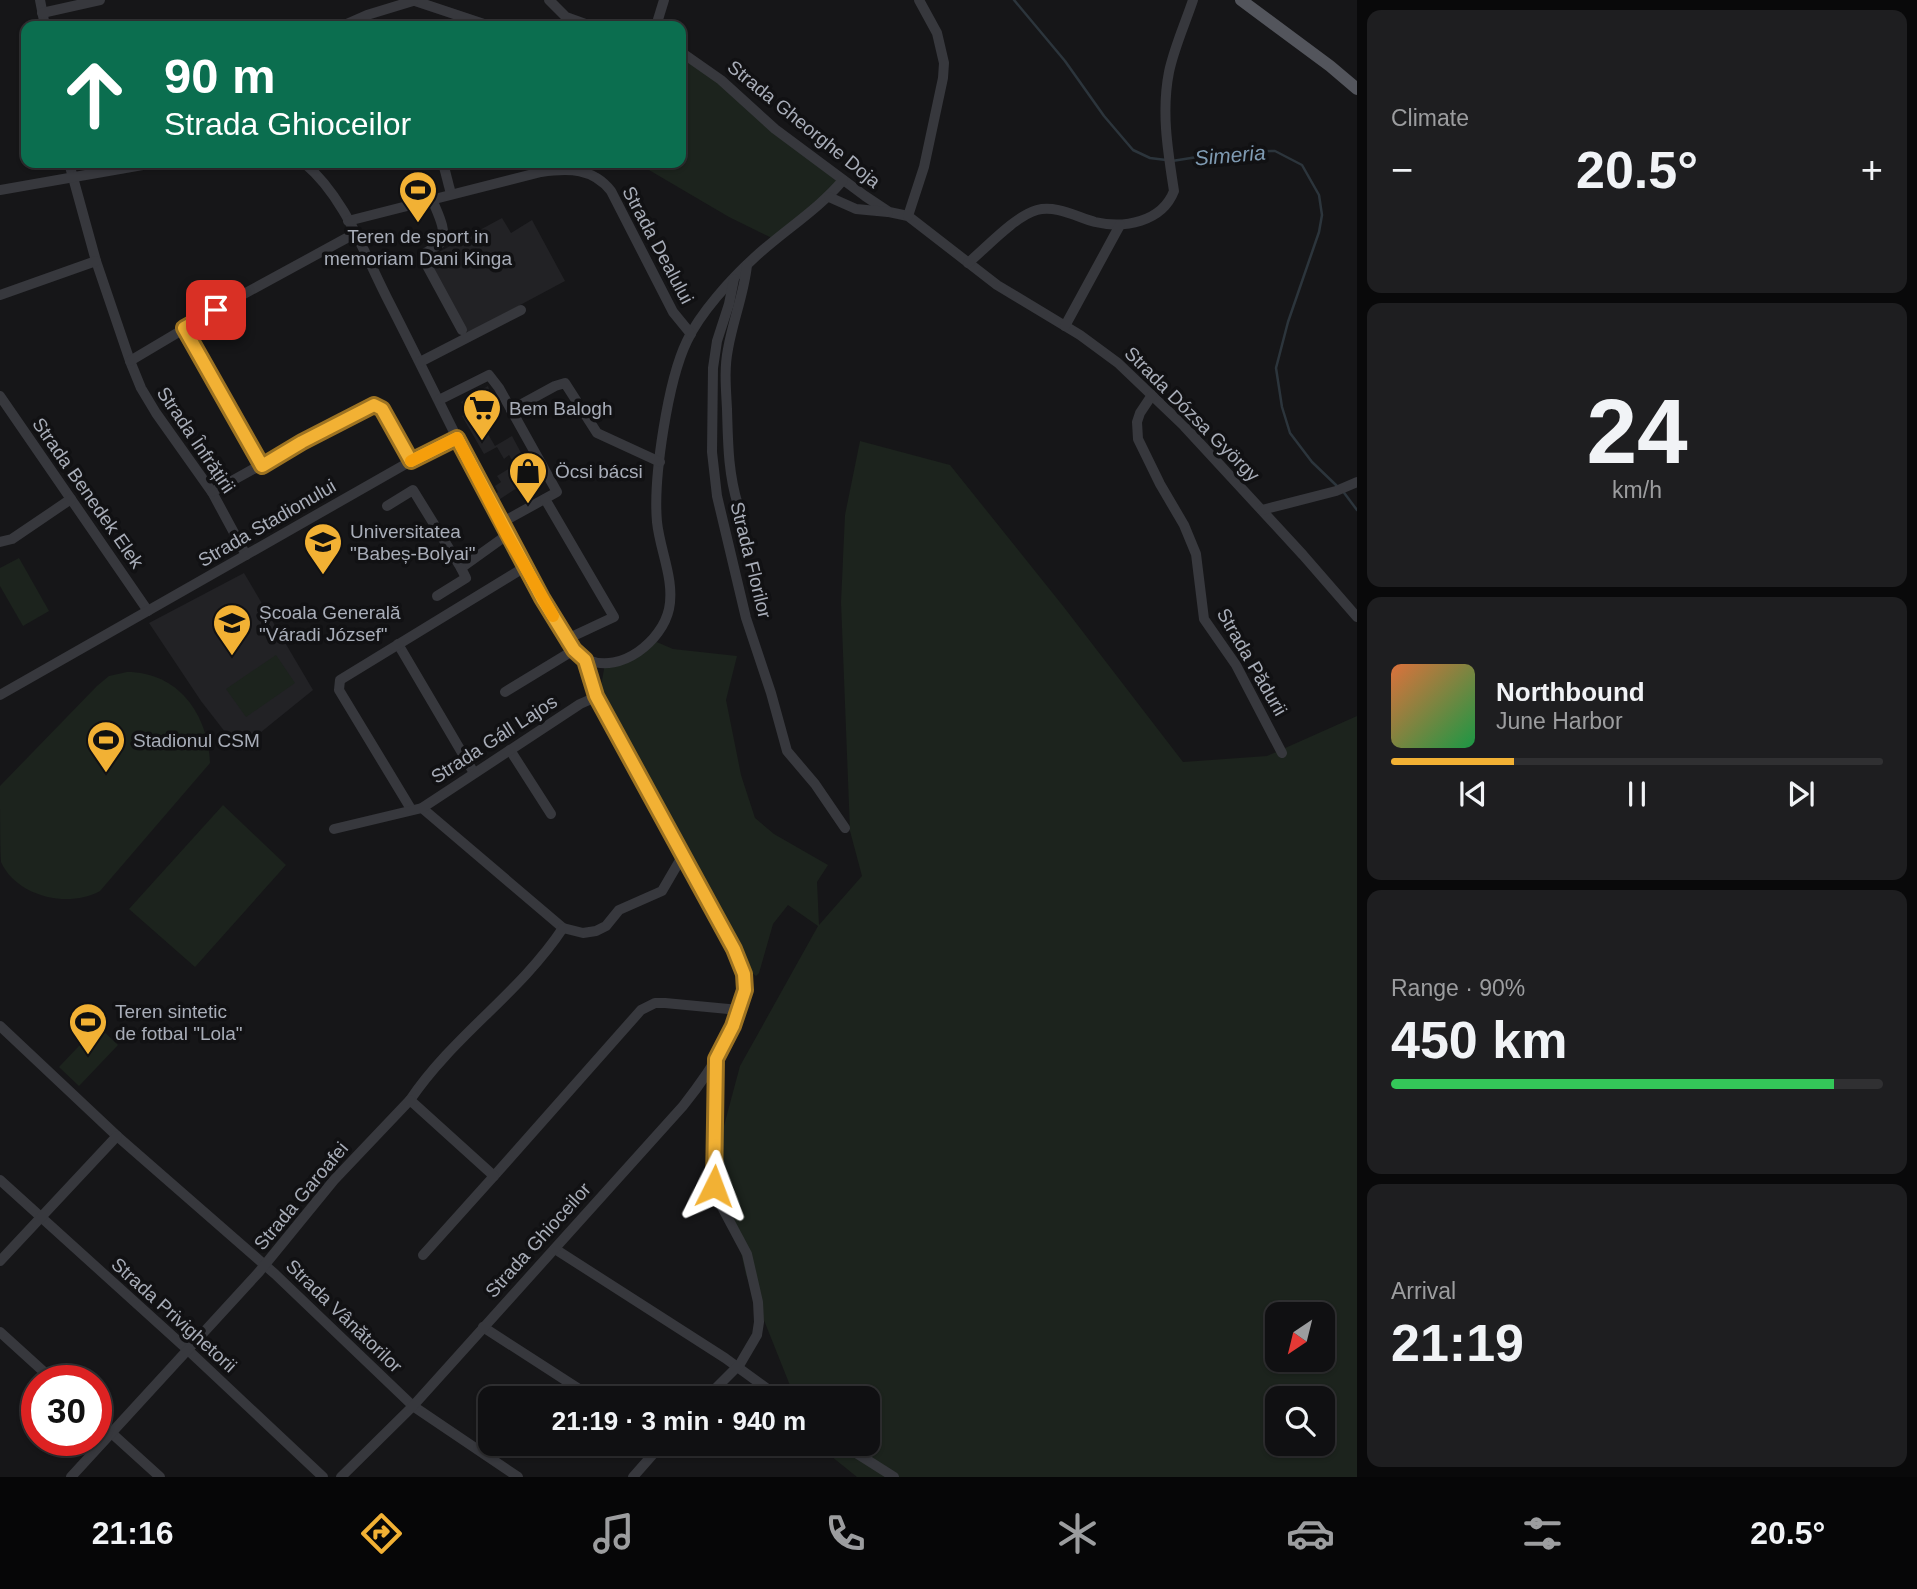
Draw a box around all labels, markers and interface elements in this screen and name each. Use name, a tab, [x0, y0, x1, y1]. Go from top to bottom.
icon: ahead	[49, 49, 140, 140]
text: 90 m	[164, 49, 276, 103]
street label: Strada Gheorghe Doja	[724, 56, 885, 192]
text: Climate	[1391, 105, 1469, 131]
text: Strada Ghioceilor	[164, 106, 411, 142]
water label: Simeria	[1194, 140, 1266, 170]
text: 20.5°	[1576, 141, 1698, 199]
text: −	[1391, 149, 1413, 191]
text: +	[1861, 149, 1883, 191]
sports icon: Teren de sport in memoriam Dani Kinga	[397, 169, 439, 224]
street label: Strada Dealului	[618, 183, 698, 307]
place label: Teren de sport in memoriam Dani Kinga	[324, 226, 512, 269]
pin	[186, 280, 246, 340]
icon: arrive	[197, 291, 235, 329]
street label: Strada Dózsa György	[1120, 342, 1264, 486]
text: 24	[1586, 381, 1688, 482]
street label: Strada Înfrățirii	[153, 383, 239, 497]
supermarket icon: Bem Balogh	[461, 387, 503, 442]
place label: Bem Balogh	[509, 398, 613, 419]
street label: Strada Benedek Elek	[28, 414, 148, 573]
shop icon: Öcsi bácsi	[507, 450, 549, 505]
place label: Öcsi bácsi	[555, 461, 643, 482]
street label: Strada Stadionului	[195, 475, 339, 571]
text: km/h	[1612, 477, 1662, 503]
street label: Strada Florilor	[726, 500, 776, 621]
school or university icon: Universitatea "Babeș-Bolyai"	[302, 521, 344, 576]
place label: Universitatea "Babeș-Bolyai"	[350, 521, 475, 564]
school or university icon: Școala Generală "Váradi József"	[211, 602, 253, 657]
place label: Școala Generală "Váradi József"	[259, 602, 401, 645]
street label: Strada Pădurii	[1213, 605, 1291, 719]
text: Northbound	[1496, 677, 1645, 707]
street label: Strada Gáll Lajos	[427, 691, 561, 787]
text: June Harbor	[1496, 708, 1623, 734]
sports icon: Stadionul CSM	[85, 719, 127, 774]
place label: Stadionul CSM	[133, 730, 260, 751]
icon: previous	[1454, 775, 1492, 813]
icon: pause	[1618, 775, 1656, 813]
icon: next	[1782, 775, 1820, 813]
text: Range · 90%	[1391, 975, 1525, 1001]
sports icon: Teren sintetic de fotbal "Lola"	[67, 1001, 109, 1056]
place label: Teren sintetic de fotbal "Lola"	[115, 1001, 243, 1044]
text: 450 km	[1391, 1011, 1567, 1069]
street label: Strada Garoafei	[250, 1138, 352, 1254]
position arrow	[677, 1149, 751, 1223]
street label: Strada Ghioceilor	[481, 1178, 595, 1302]
street label: Strada Privighetorii	[107, 1253, 241, 1377]
street label: Strada Vânătorilor	[282, 1255, 407, 1377]
text: Arrival	[1391, 1278, 1456, 1304]
north arrow	[1265, 1302, 1335, 1372]
map controls	[1265, 1302, 1335, 1456]
text: 21:19	[1391, 1314, 1524, 1372]
speed limit sign: 30	[21, 1365, 112, 1456]
button: search	[1265, 1386, 1335, 1456]
text: 21:19 · 3 min · 940 m	[552, 1406, 806, 1436]
icon: directions	[357, 1509, 406, 1558]
icon: music	[589, 1509, 638, 1558]
icon: phone	[821, 1509, 870, 1558]
icon: climate	[1053, 1509, 1102, 1558]
icon: car	[1286, 1509, 1335, 1558]
icon: filters	[1518, 1509, 1567, 1558]
text: 21:16	[92, 1515, 173, 1551]
text: 20.5°	[1750, 1515, 1825, 1551]

